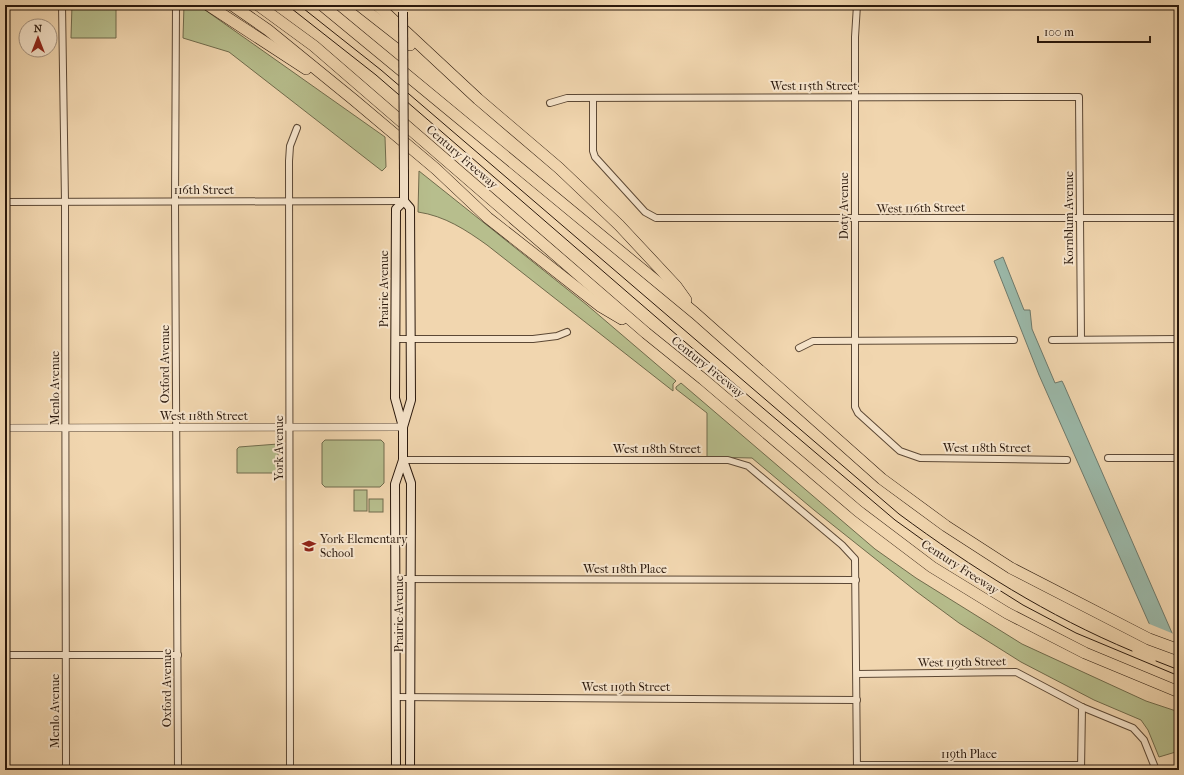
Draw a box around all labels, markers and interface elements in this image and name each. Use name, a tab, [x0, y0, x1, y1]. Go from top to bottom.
north arrow	[18, 18, 58, 58]
scale bar	[1038, 18, 1150, 44]
text: N	[34, 22, 43, 35]
text: 100 m	[1044, 25, 1074, 39]
street label: West 115th Street	[769, 79, 858, 93]
street label: Century Freeway	[424, 122, 501, 192]
street label: Kornblum Avenue	[1062, 171, 1076, 265]
street label: Doty Avenue	[837, 172, 851, 240]
street label: 116th Street	[174, 183, 235, 197]
street label: West 116th Street	[876, 200, 966, 216]
street label: Prairie Avenue	[377, 250, 391, 328]
street label: Oxford Avenue	[158, 325, 172, 403]
street label: Century Freeway	[669, 333, 748, 401]
street label: Menlo Avenue	[48, 351, 62, 425]
street label: West 118th Street	[159, 409, 249, 423]
street label: York Avenue	[272, 415, 286, 482]
street label: West 118th Street	[942, 441, 1032, 455]
street label: West 118th Street	[612, 442, 702, 456]
place label: York Elementary School	[319, 532, 408, 560]
street label: Century Freeway	[919, 537, 1002, 598]
school or university icon: York Elementary School	[301, 538, 317, 554]
street label: West 118th Place	[582, 562, 667, 576]
street label: Prairie Avenue	[392, 575, 406, 653]
street label: Oxford Avenue	[160, 649, 174, 727]
street label: West 119th Street	[917, 654, 1007, 670]
street label: Menlo Avenue	[48, 674, 62, 748]
street label: West 119th Street	[581, 680, 671, 694]
street label: 119th Place	[941, 747, 997, 761]

